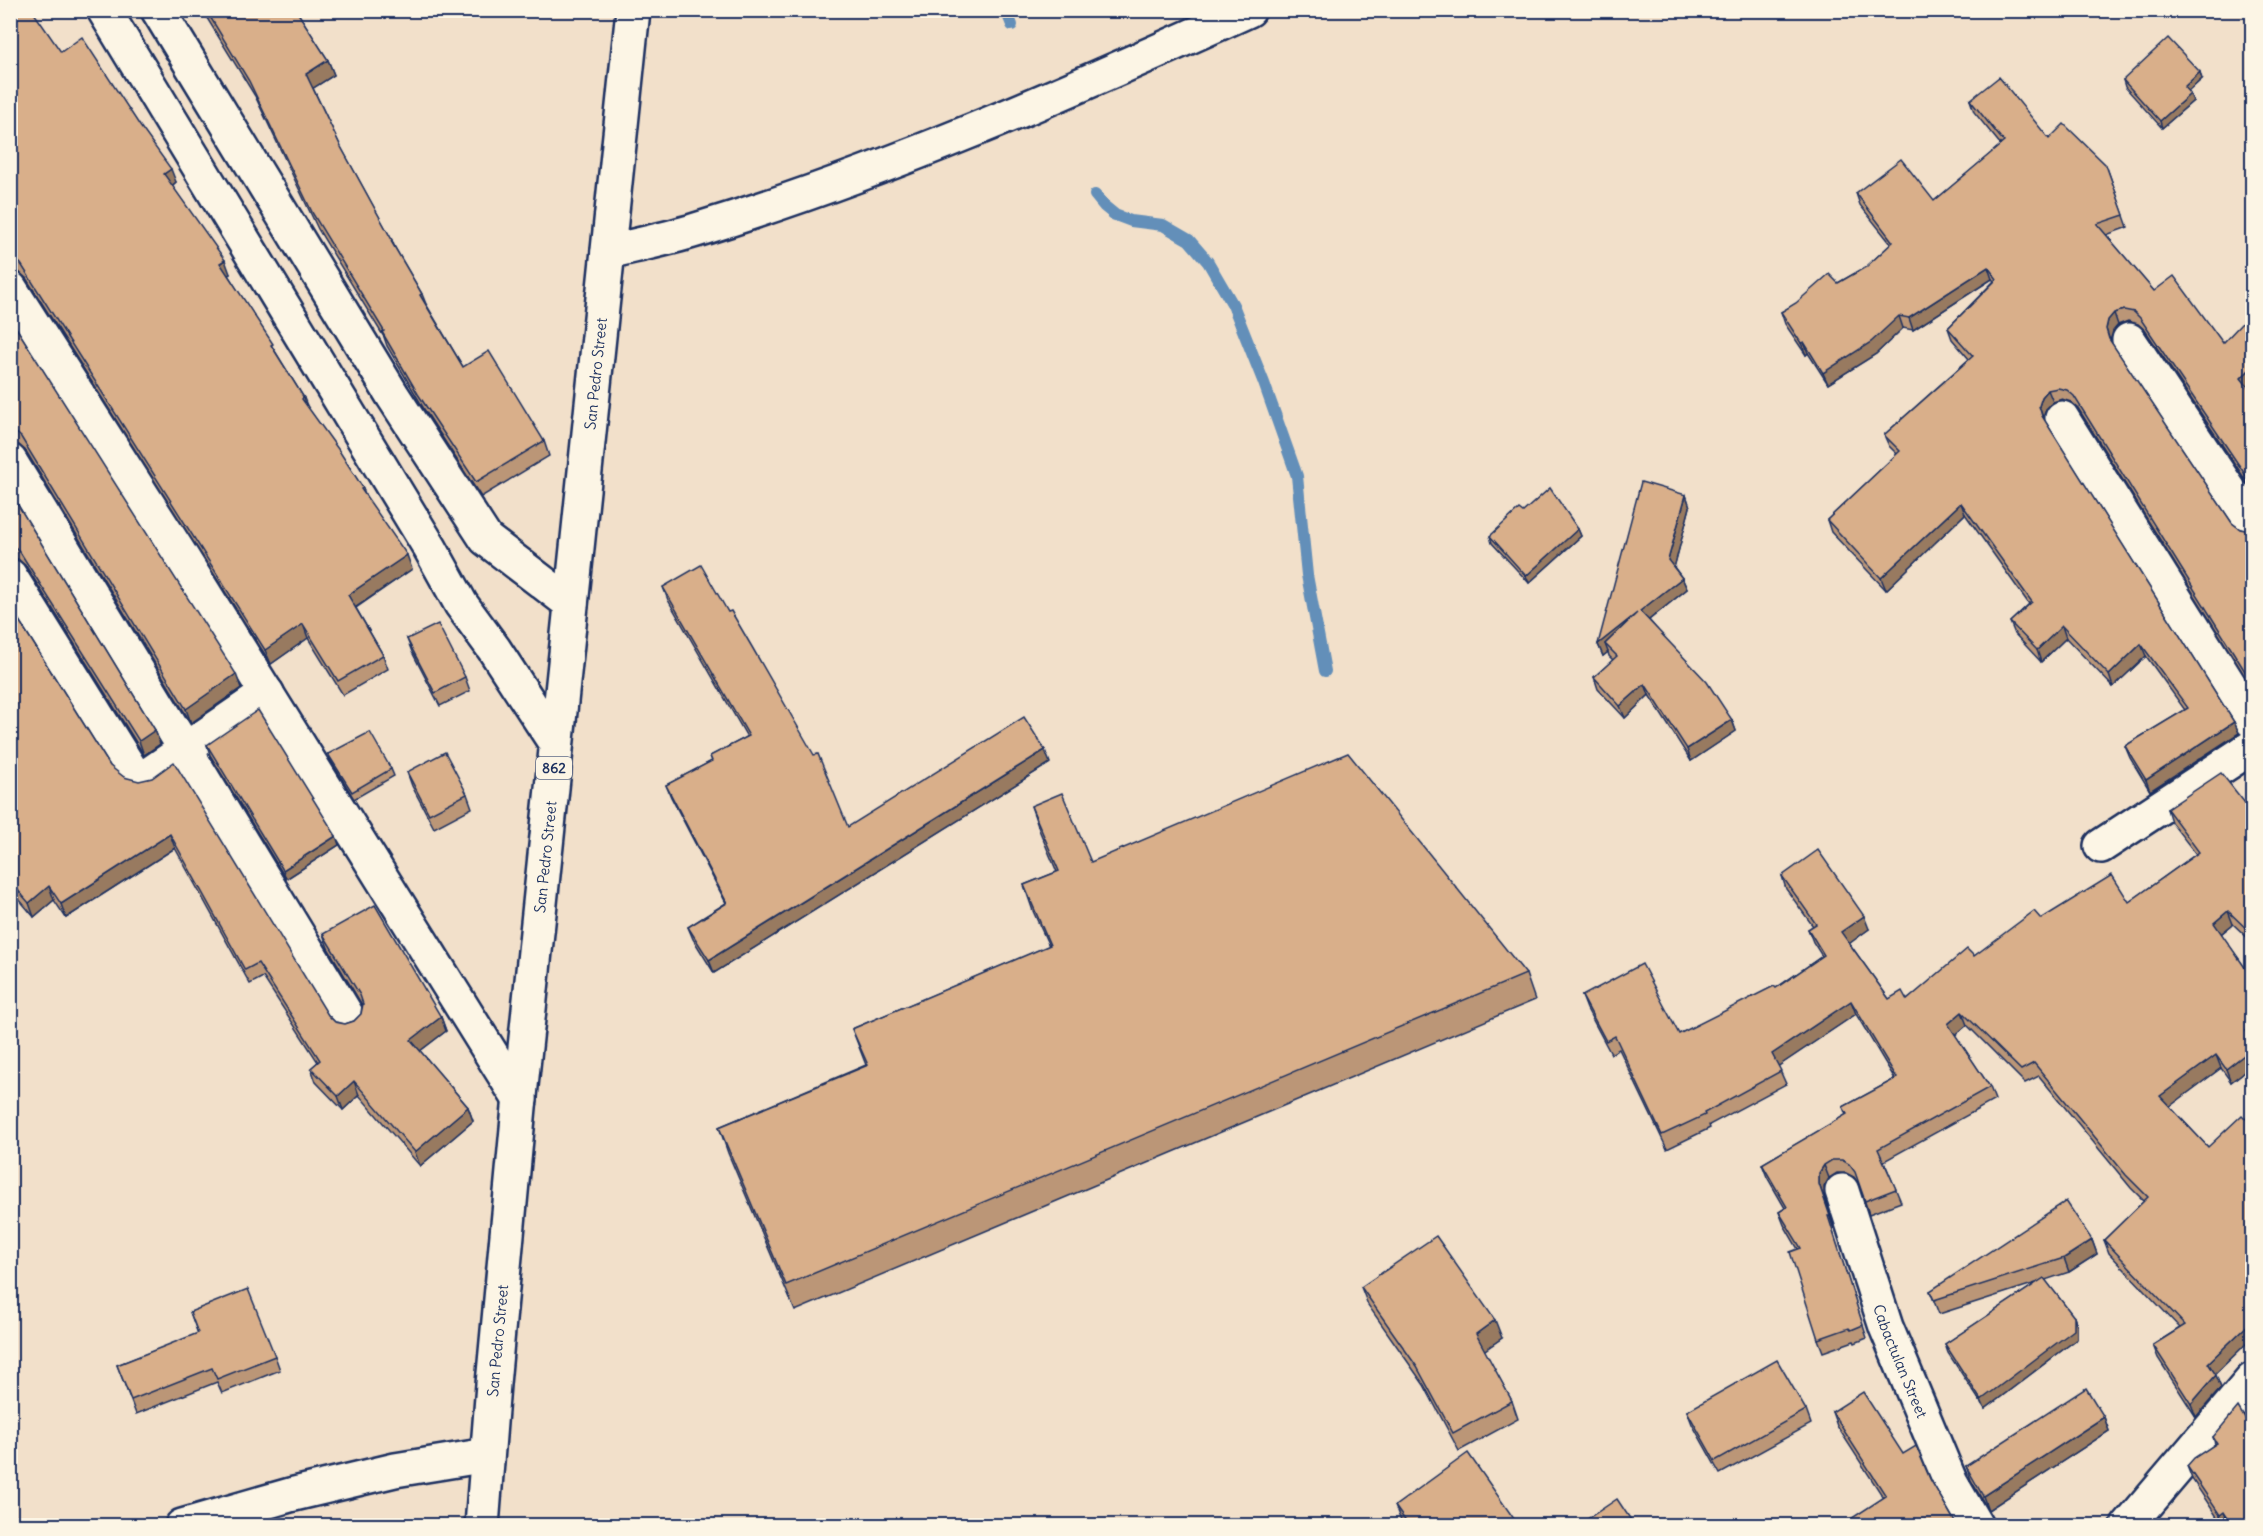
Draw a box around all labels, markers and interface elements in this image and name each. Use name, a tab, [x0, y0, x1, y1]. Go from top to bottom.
street label: San Pedro Street	[580, 317, 610, 431]
road number: 862	[536, 757, 572, 779]
street label: San Pedro Street	[530, 800, 560, 914]
street label: San Pedro Street	[483, 1284, 512, 1397]
street label: Cabactulan Street	[1870, 1302, 1932, 1421]

